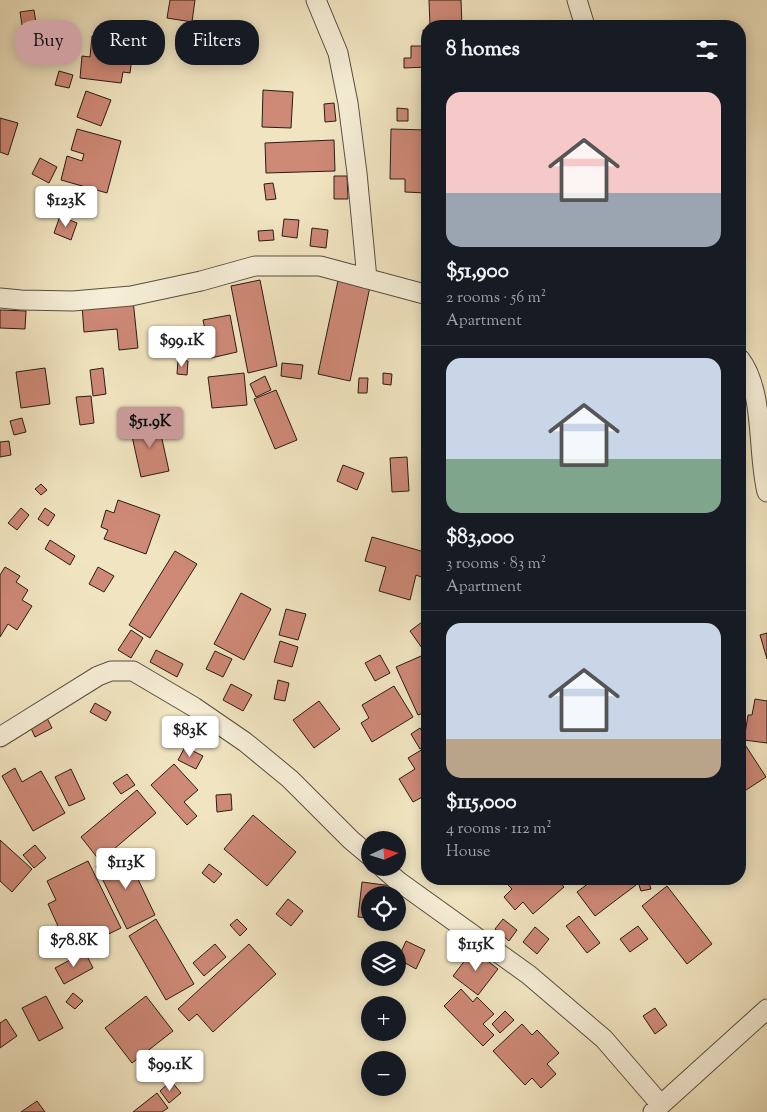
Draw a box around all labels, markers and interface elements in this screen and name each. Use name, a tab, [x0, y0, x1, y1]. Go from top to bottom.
chip: Buy	[15, 20, 82, 65]
chip: Rent	[92, 20, 165, 65]
chip: Filters	[175, 20, 259, 65]
text: 8 homes	[446, 35, 520, 65]
icon: filters	[693, 36, 721, 64]
icon: home	[539, 125, 629, 215]
pin: $123K	[31, 186, 101, 228]
text: $123K	[46, 190, 86, 213]
text: $51,900	[446, 257, 509, 287]
text: 2 rooms · 56 m²	[446, 287, 546, 310]
text: Apartment	[446, 310, 522, 333]
pin: $99.1K	[141, 326, 223, 368]
text: $99.1K	[159, 330, 205, 353]
icon: home	[539, 390, 629, 480]
pin: $51.9K	[109, 406, 191, 449]
text: $51.9K	[129, 411, 171, 434]
text: $83,000	[446, 523, 514, 553]
text: 3 rooms · 83 m²	[446, 553, 546, 576]
text: Apartment	[446, 576, 522, 599]
icon: home	[539, 655, 629, 745]
pin: $83K	[160, 716, 220, 758]
text: $83K	[173, 720, 207, 743]
text: $115,000	[446, 788, 517, 818]
text: 4 rooms · 112 m²	[446, 818, 552, 841]
north arrow	[361, 831, 406, 876]
map controls	[361, 831, 406, 1096]
text: House	[446, 841, 490, 864]
pin: $113K	[91, 848, 161, 890]
text: $113K	[107, 852, 145, 875]
button: locate	[361, 886, 406, 931]
pin: $78.8K	[33, 926, 115, 968]
text: $78.8K	[50, 930, 98, 953]
pin: $115K	[441, 930, 511, 972]
text: $115K	[458, 934, 494, 957]
button: layers	[361, 941, 406, 986]
button: +	[361, 996, 406, 1041]
pin: $99.1K	[129, 1050, 211, 1092]
button: −	[361, 1051, 406, 1096]
text: $99.1K	[147, 1054, 193, 1077]

